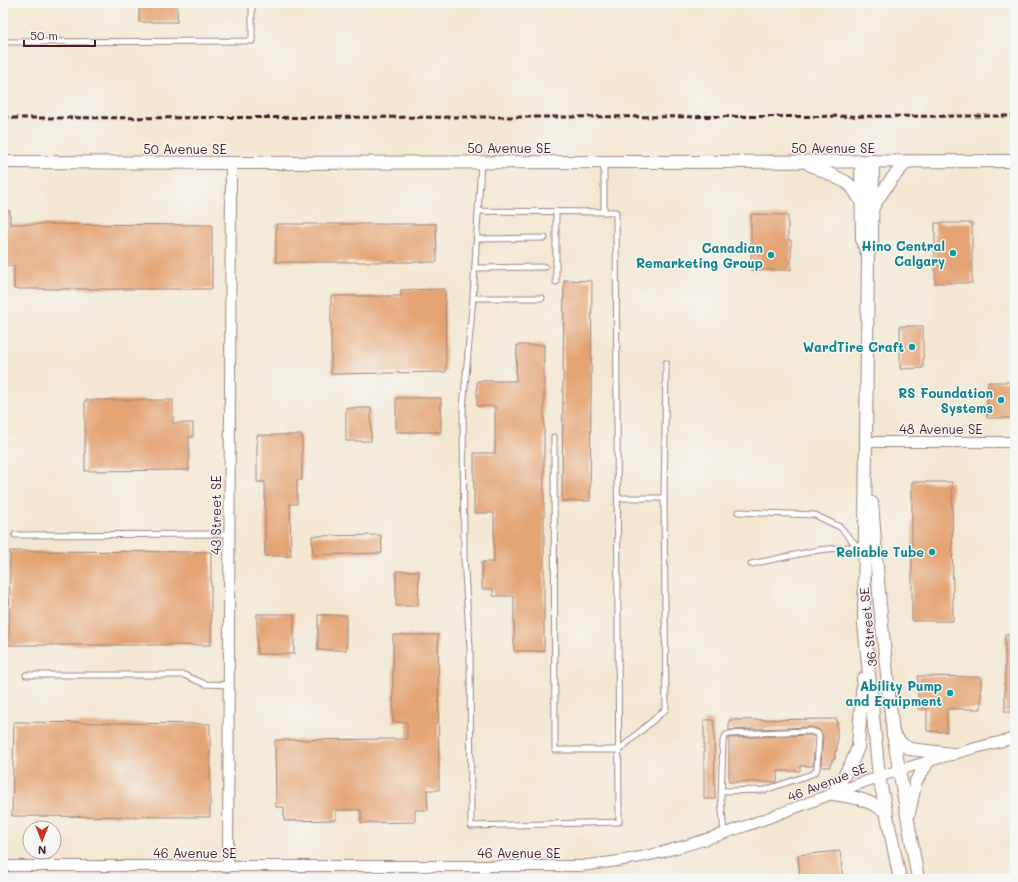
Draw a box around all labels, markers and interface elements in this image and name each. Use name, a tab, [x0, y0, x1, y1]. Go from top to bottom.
scale bar	[24, 22, 95, 48]
text: 50 m	[30, 27, 58, 43]
street label: 50 Avenue SE	[467, 139, 551, 156]
street label: 50 Avenue SE	[791, 139, 875, 156]
street label: 50 Avenue SE	[143, 140, 227, 157]
place label: Hino Central Calgary	[861, 237, 945, 270]
place label: Canadian Remarketing Group	[636, 239, 763, 271]
marker: Hino Central Calgary	[948, 248, 958, 258]
marker: Canadian Remarketing Group	[766, 250, 776, 260]
place label: WardTire Craft	[803, 338, 904, 355]
marker: WardTire Craft	[907, 342, 917, 352]
place label: RS Foundation Systems	[898, 384, 993, 417]
marker: RS Foundation Systems	[996, 395, 1006, 405]
street label: 48 Avenue SE	[899, 420, 983, 437]
street label: 43 Street SE	[207, 475, 224, 555]
place label: Reliable Tube	[836, 543, 924, 560]
marker: Reliable Tube	[927, 547, 937, 557]
street label: 36 Street SE	[855, 586, 880, 668]
place label: Ability Pump and Equipment	[846, 677, 942, 709]
marker: Ability Pump and Equipment	[945, 688, 955, 698]
street label: 46 Avenue SE	[785, 759, 869, 804]
north arrow	[22, 820, 62, 860]
text: N	[38, 843, 46, 858]
street label: 46 Avenue SE	[153, 844, 237, 861]
street label: 46 Avenue SE	[477, 844, 561, 861]

